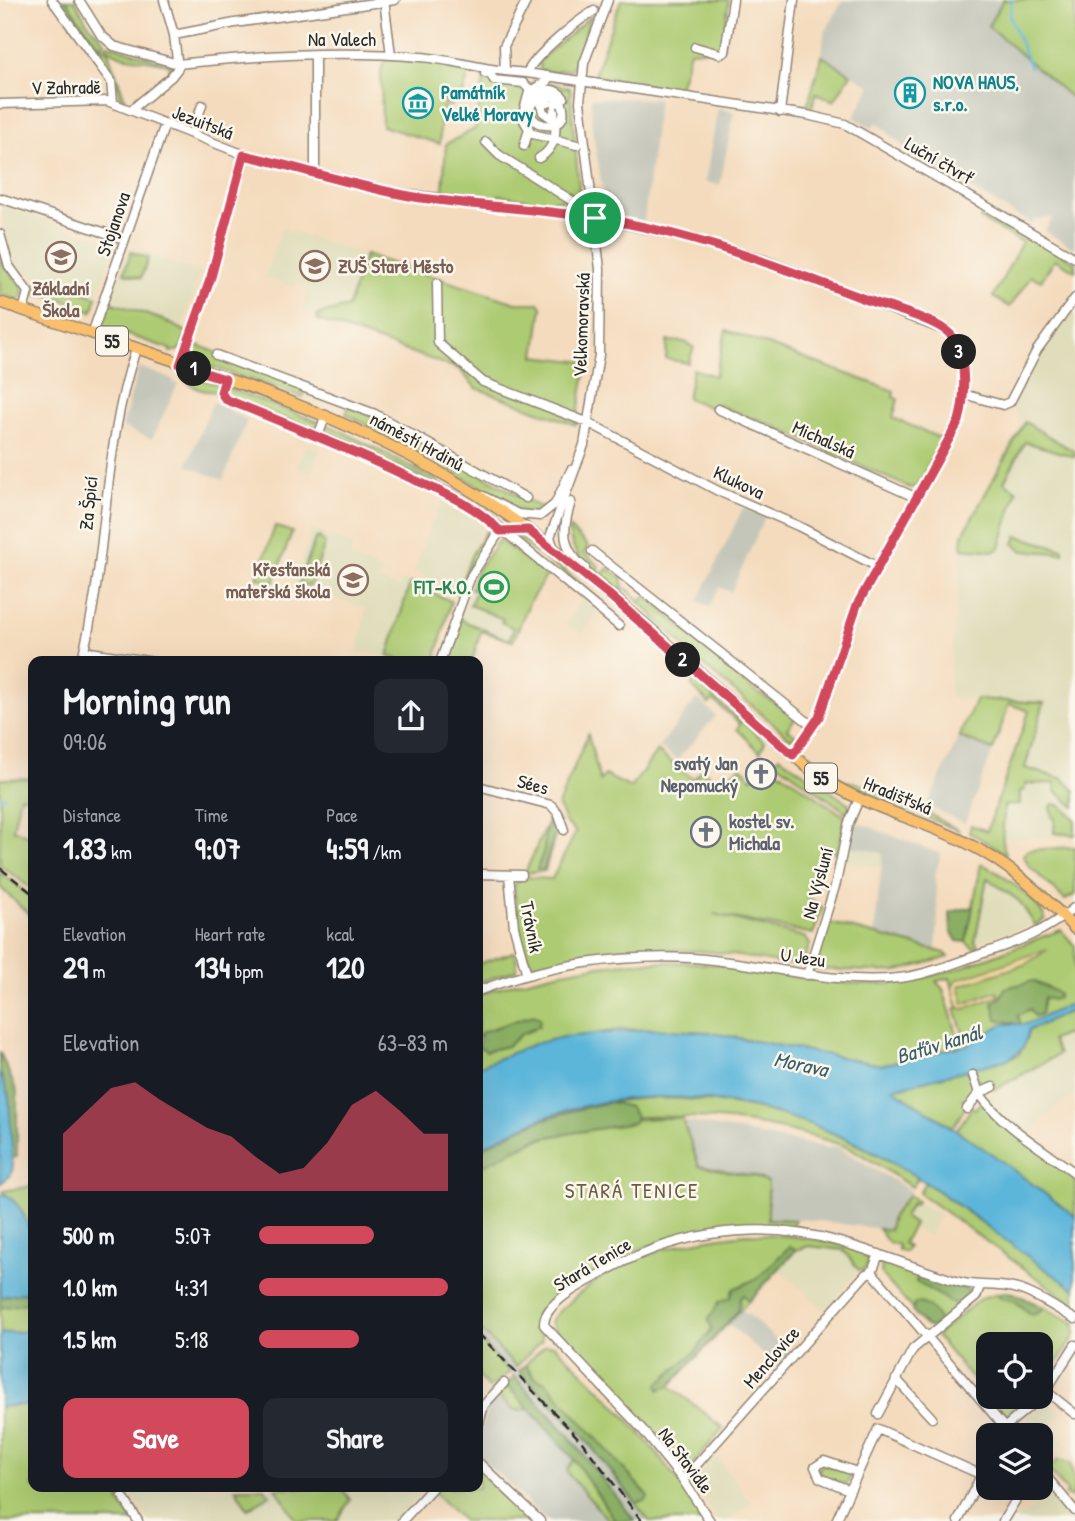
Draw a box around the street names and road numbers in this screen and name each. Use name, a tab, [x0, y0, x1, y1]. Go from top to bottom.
street label: Na Valech	[308, 26, 376, 52]
street label: V Zahradě	[31, 73, 102, 101]
street label: Jezuitská	[169, 98, 238, 146]
street label: Luční čtvrť	[900, 130, 979, 191]
street label: Stojanova	[90, 188, 136, 259]
street label: Velkomoravská	[566, 272, 596, 378]
road number: 55	[96, 326, 128, 356]
street label: náměstí Hrdinů	[365, 405, 469, 477]
street label: Michalská	[789, 414, 860, 465]
street label: Klukova	[709, 459, 769, 505]
street label: Za Špicí	[72, 475, 104, 531]
road number: 55	[805, 764, 837, 792]
street label: Sées	[515, 767, 551, 801]
street label: Hradišťská	[860, 769, 937, 821]
street label: Na Výsluní	[795, 844, 839, 922]
street label: Trávník	[514, 899, 550, 955]
street label: U Jezu	[779, 941, 828, 973]
street label: Stará Tenice	[548, 1230, 636, 1297]
street label: Menclovice	[737, 1320, 805, 1394]
street label: Na Stavidle	[653, 1422, 720, 1499]

